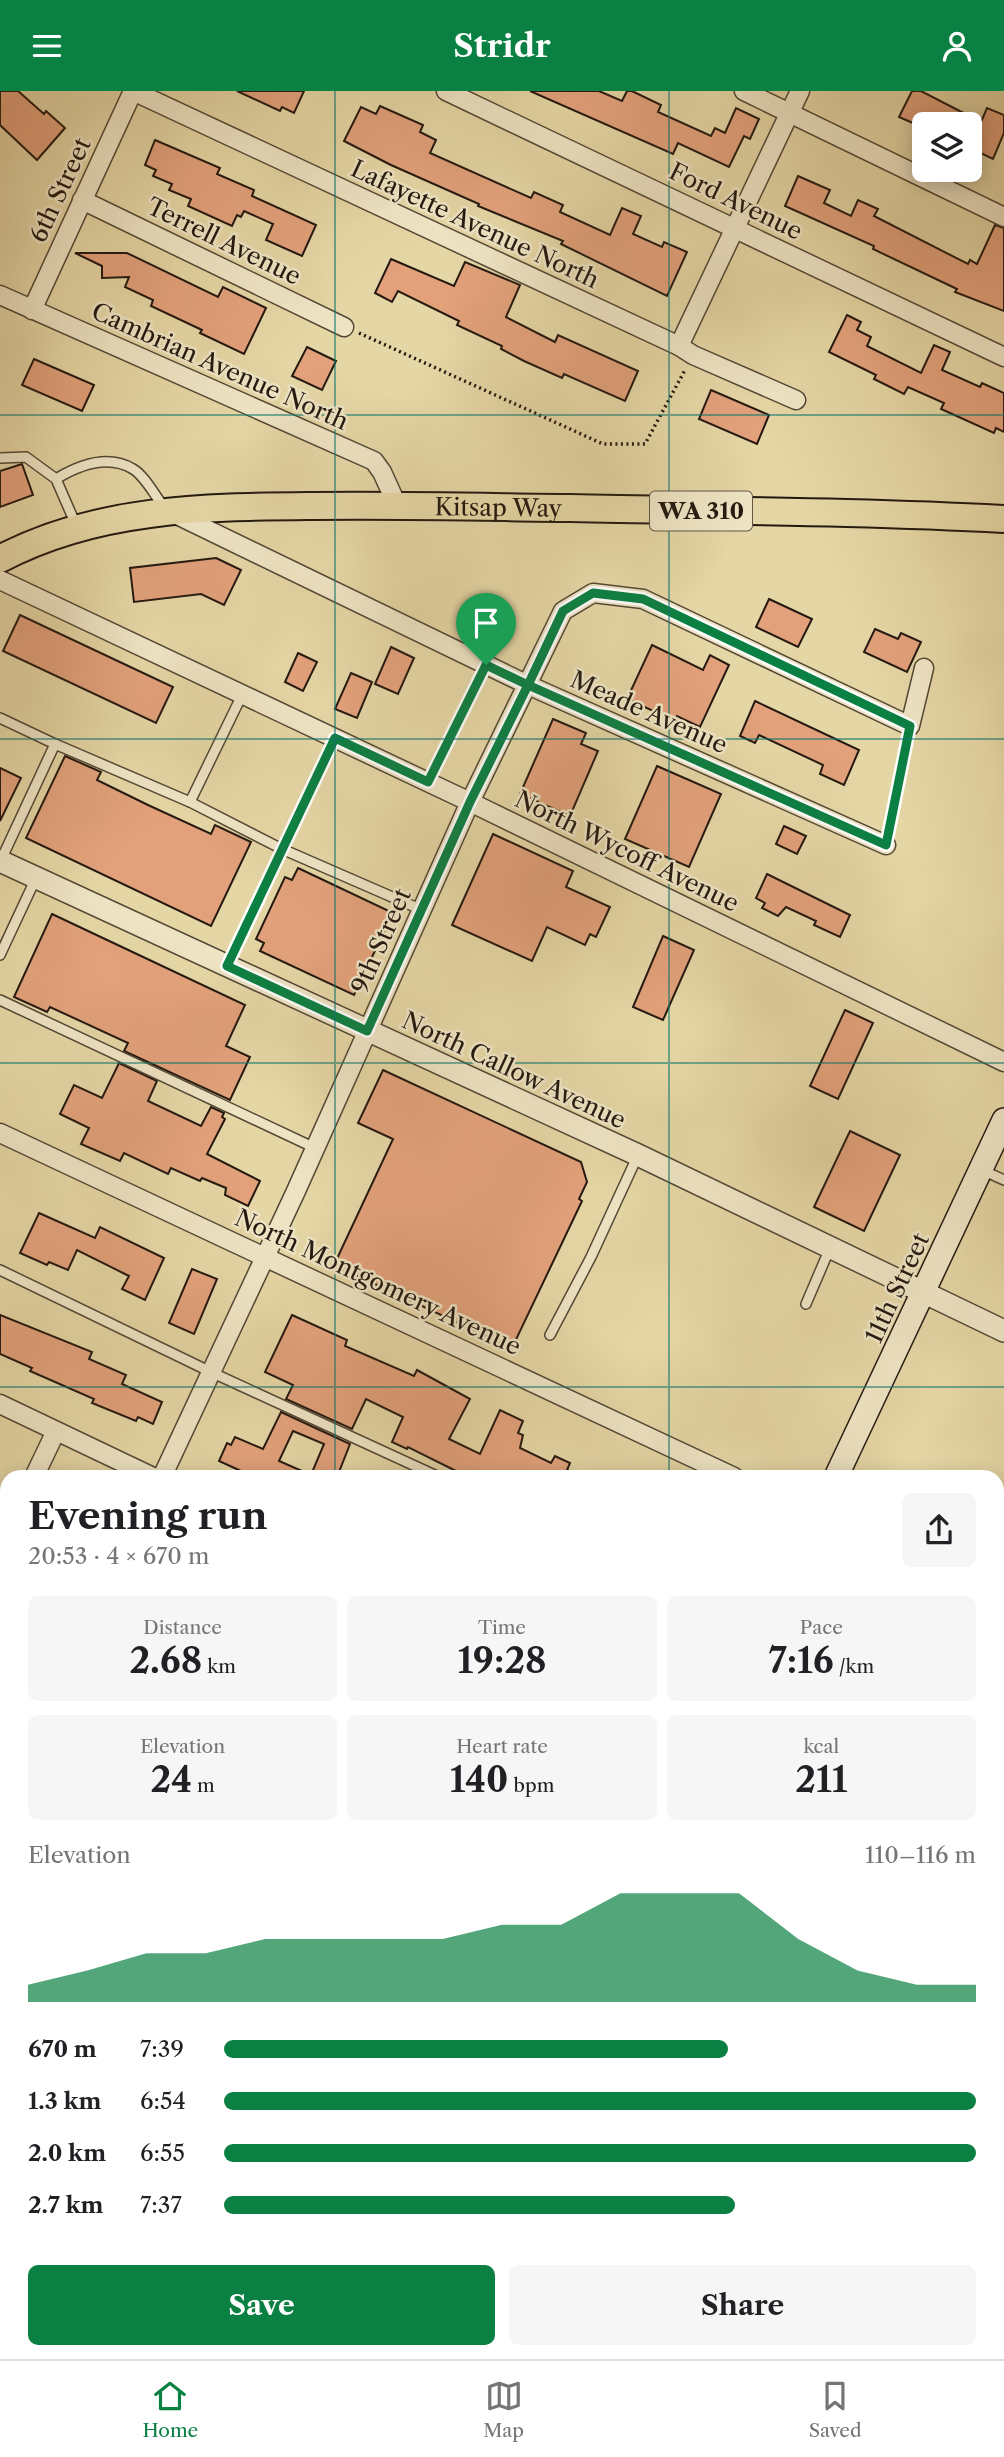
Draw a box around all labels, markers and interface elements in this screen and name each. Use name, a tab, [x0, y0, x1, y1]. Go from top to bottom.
text: Stridr	[453, 26, 551, 65]
icon: menu	[28, 27, 66, 65]
icon: person	[938, 27, 976, 65]
map controls	[912, 112, 982, 182]
button: layers	[912, 112, 982, 182]
street label: 6th Street	[23, 133, 97, 247]
street label: Lafayette Avenue North	[346, 154, 604, 294]
street label: Ford Avenue	[665, 156, 807, 246]
street label: Terrell Avenue	[142, 191, 306, 291]
street label: Cambrian Avenue North	[87, 296, 353, 436]
road number: WA 310	[650, 491, 752, 531]
street label: Kitsap Way	[434, 492, 563, 522]
pin	[456, 593, 516, 665]
icon: arrive	[467, 604, 505, 642]
street label: Meade Avenue	[566, 664, 732, 760]
street label: North Wycoff Avenue	[510, 784, 744, 918]
street label: 9th Street	[345, 883, 417, 998]
street label: North Callow Avenue	[398, 1005, 630, 1135]
street label: North Montgomery Avenue	[230, 1203, 526, 1361]
street label: 11th Street	[859, 1228, 935, 1348]
text: Evening run	[28, 1492, 268, 1539]
button: share	[902, 1493, 976, 1567]
text: 20:53 · 4 × 670 m	[28, 1542, 209, 1570]
text: Distance	[143, 1616, 222, 1639]
text: Time	[478, 1616, 526, 1639]
text: Pace	[800, 1616, 843, 1639]
text: 2.68	[129, 1639, 202, 1682]
text: 19:28	[457, 1639, 547, 1682]
text: 7:16	[768, 1639, 834, 1682]
text: km	[202, 1655, 236, 1678]
text: /km	[834, 1655, 874, 1678]
text: Elevation	[140, 1735, 225, 1758]
text: Heart rate	[456, 1735, 548, 1758]
text: kcal	[803, 1735, 839, 1758]
text: 24	[151, 1758, 192, 1801]
text: 140	[450, 1758, 508, 1801]
text: 211	[795, 1758, 847, 1801]
text: m	[192, 1774, 215, 1797]
text: bpm	[508, 1774, 554, 1797]
text: Elevation	[28, 1841, 131, 1869]
text: 110–116 m	[865, 1841, 976, 1869]
text: 670 m	[28, 2035, 97, 2063]
text: 7:39	[140, 2035, 184, 2063]
text: 1.3 km	[28, 2087, 102, 2115]
text: 6:54	[140, 2087, 186, 2115]
text: 2.0 km	[28, 2139, 106, 2167]
text: 6:55	[140, 2139, 185, 2167]
text: 2.7 km	[28, 2191, 104, 2219]
text: 7:37	[140, 2191, 182, 2219]
button: Save	[28, 2265, 495, 2345]
button: Share	[509, 2265, 976, 2345]
tab: Home	[142, 2377, 198, 2442]
tab: Map	[483, 2377, 524, 2442]
tab: Saved	[809, 2377, 862, 2442]

